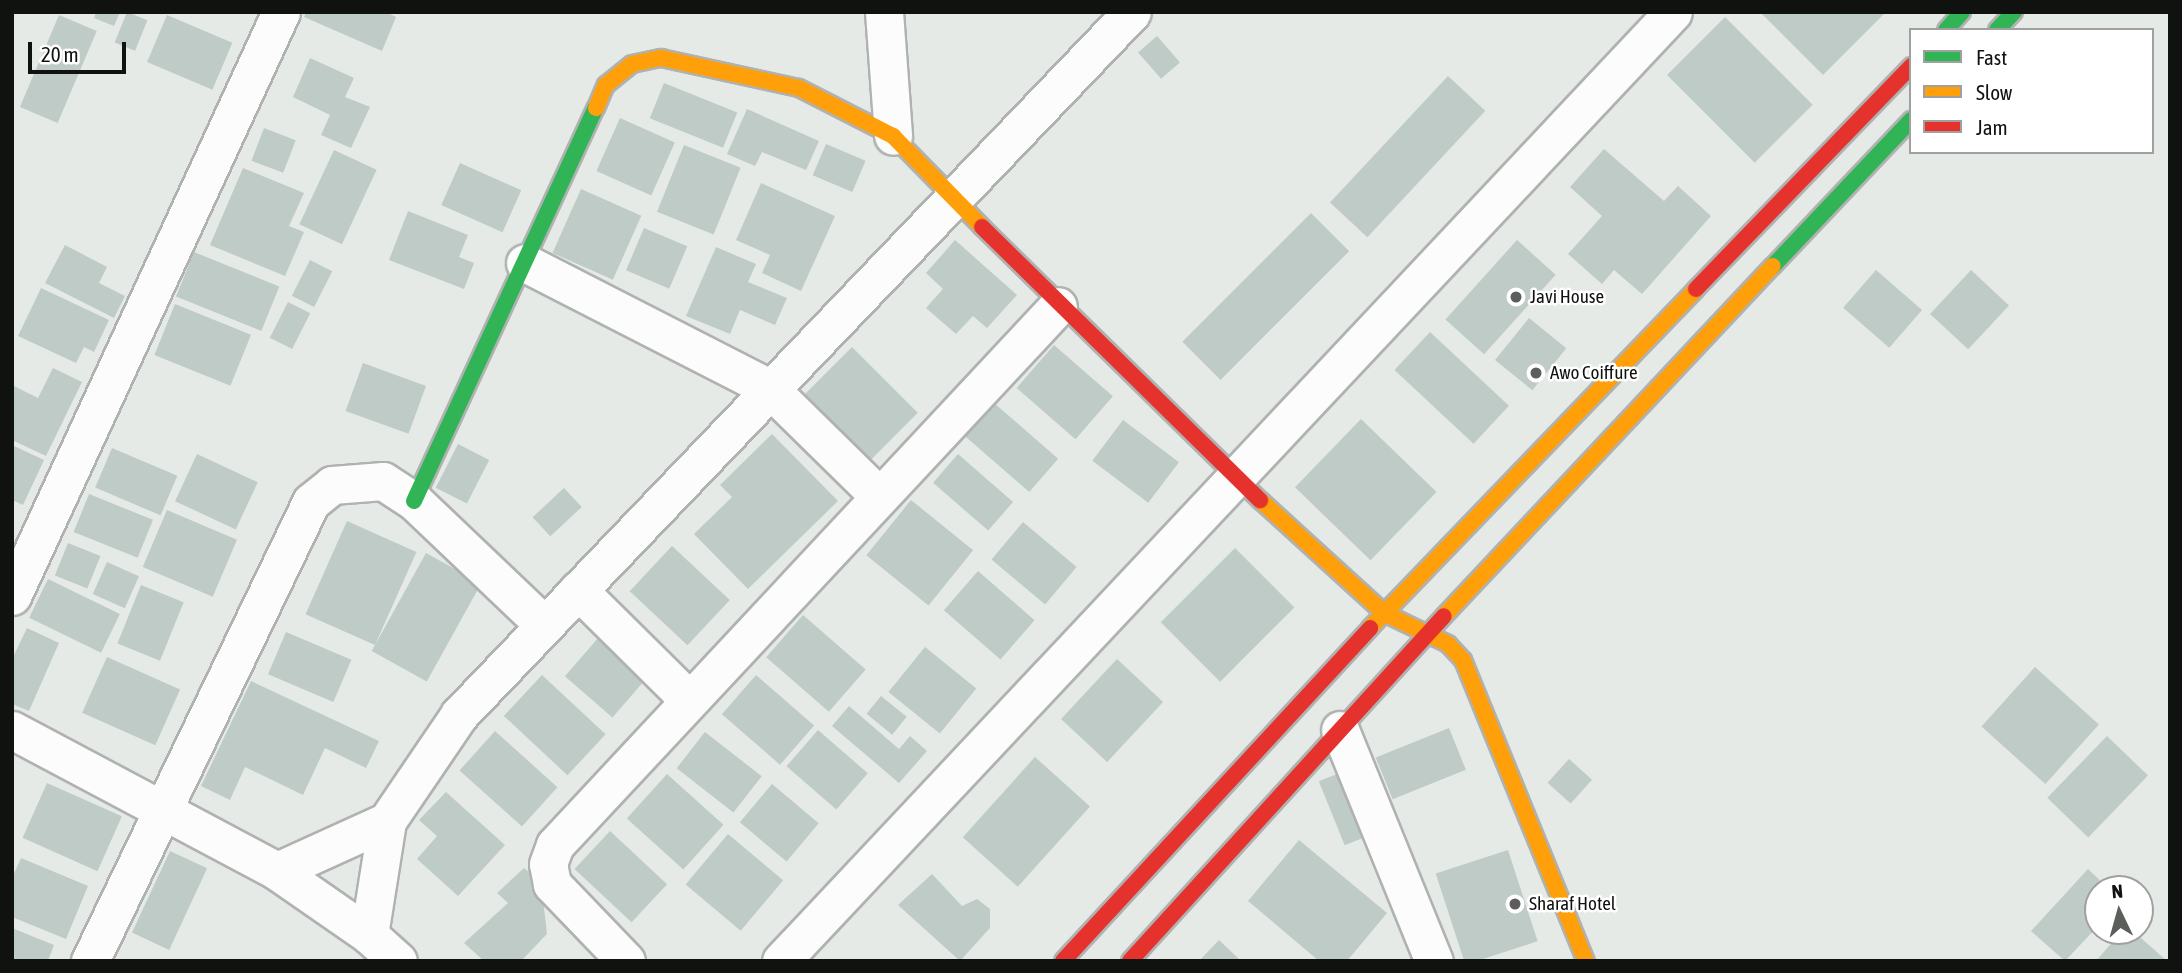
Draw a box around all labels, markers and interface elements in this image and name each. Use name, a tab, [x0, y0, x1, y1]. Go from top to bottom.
scale bar	[32, 28, 130, 72]
legend	[1909, 28, 2154, 154]
text: 20 m	[41, 42, 79, 66]
text: Fast	[1976, 45, 2007, 69]
text: Slow	[1976, 80, 2012, 104]
text: Jam	[1976, 115, 2008, 139]
place label: Javi House	[1530, 286, 1604, 308]
marker: Javi House	[1508, 289, 1524, 305]
place label: Awo Coiffure	[1550, 362, 1638, 384]
marker: Awo Coiffure	[1528, 365, 1544, 381]
north arrow	[2084, 875, 2154, 945]
text: N	[2111, 880, 2124, 903]
place label: Sharaf Hotel	[1529, 893, 1616, 915]
marker: Sharaf Hotel	[1507, 896, 1523, 912]

